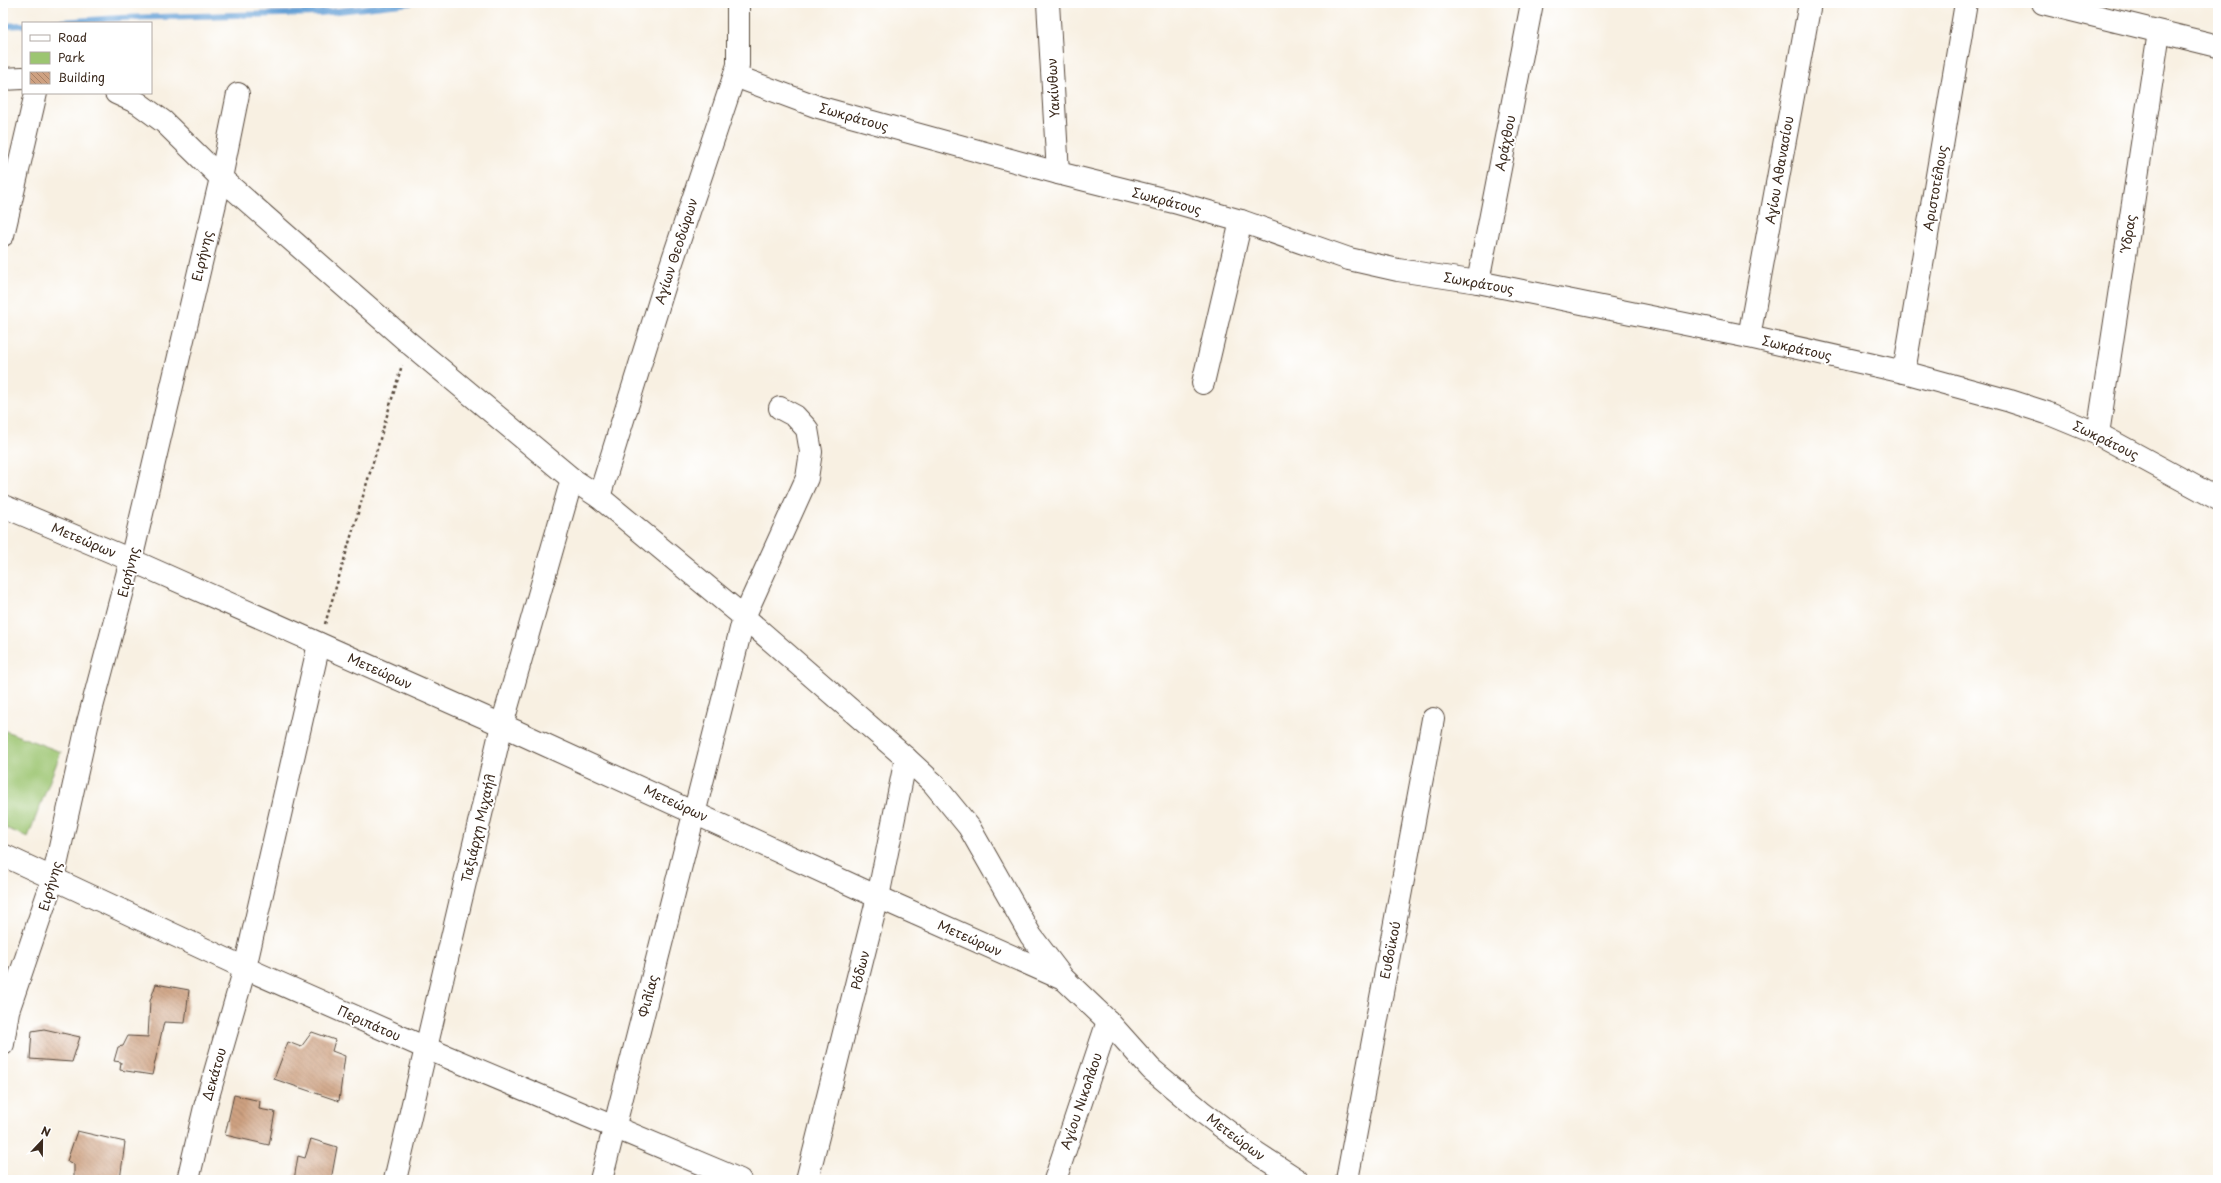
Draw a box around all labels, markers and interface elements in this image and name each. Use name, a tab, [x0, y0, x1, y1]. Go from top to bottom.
legend	[22, 22, 152, 94]
text: Road	[58, 28, 87, 46]
text: Park	[58, 48, 85, 66]
street label: Υακίνθων	[1041, 57, 1064, 119]
text: Building	[58, 68, 105, 86]
street label: Σωκράτους	[817, 98, 891, 136]
street label: Αράχθου	[1490, 113, 1519, 172]
street label: Αγίου Αθανασίου	[1760, 114, 1797, 225]
street label: Αριστοτέλους	[1918, 143, 1951, 232]
street label: Σωκράτους	[1130, 182, 1204, 219]
street label: Αγίων Θεοδώρων	[649, 195, 702, 306]
street label: Ύδρας	[2115, 213, 2140, 255]
street label: Ειρήνης	[186, 228, 217, 283]
street label: Σωκράτους	[1442, 267, 1516, 298]
street label: Σωκράτους	[1760, 330, 1834, 365]
street label: Σωκράτους	[2070, 415, 2143, 464]
street label: Μετεώρων	[49, 517, 120, 562]
street label: Ειρήνης	[112, 544, 143, 599]
street label: Μετεώρων	[345, 648, 416, 693]
street label: Ταξιάρχη Μιχαήλ	[456, 772, 499, 884]
street label: Μετεώρων	[641, 779, 711, 826]
street label: Ειρήνης	[33, 858, 66, 913]
street label: Μετεώρων	[935, 915, 1006, 960]
street label: Ευβοϊκού	[1375, 919, 1404, 980]
street label: Ρόδων	[845, 948, 874, 991]
street label: Φιλίας	[633, 972, 662, 1019]
street label: Περιπάτου	[334, 1000, 404, 1045]
street label: Δεκάτου	[197, 1045, 230, 1103]
street label: Αγίου Νικολάου	[1055, 1050, 1106, 1152]
street label: Μετεώρων	[1203, 1108, 1270, 1165]
north arrow	[22, 1121, 62, 1161]
text: N	[39, 1122, 53, 1141]

